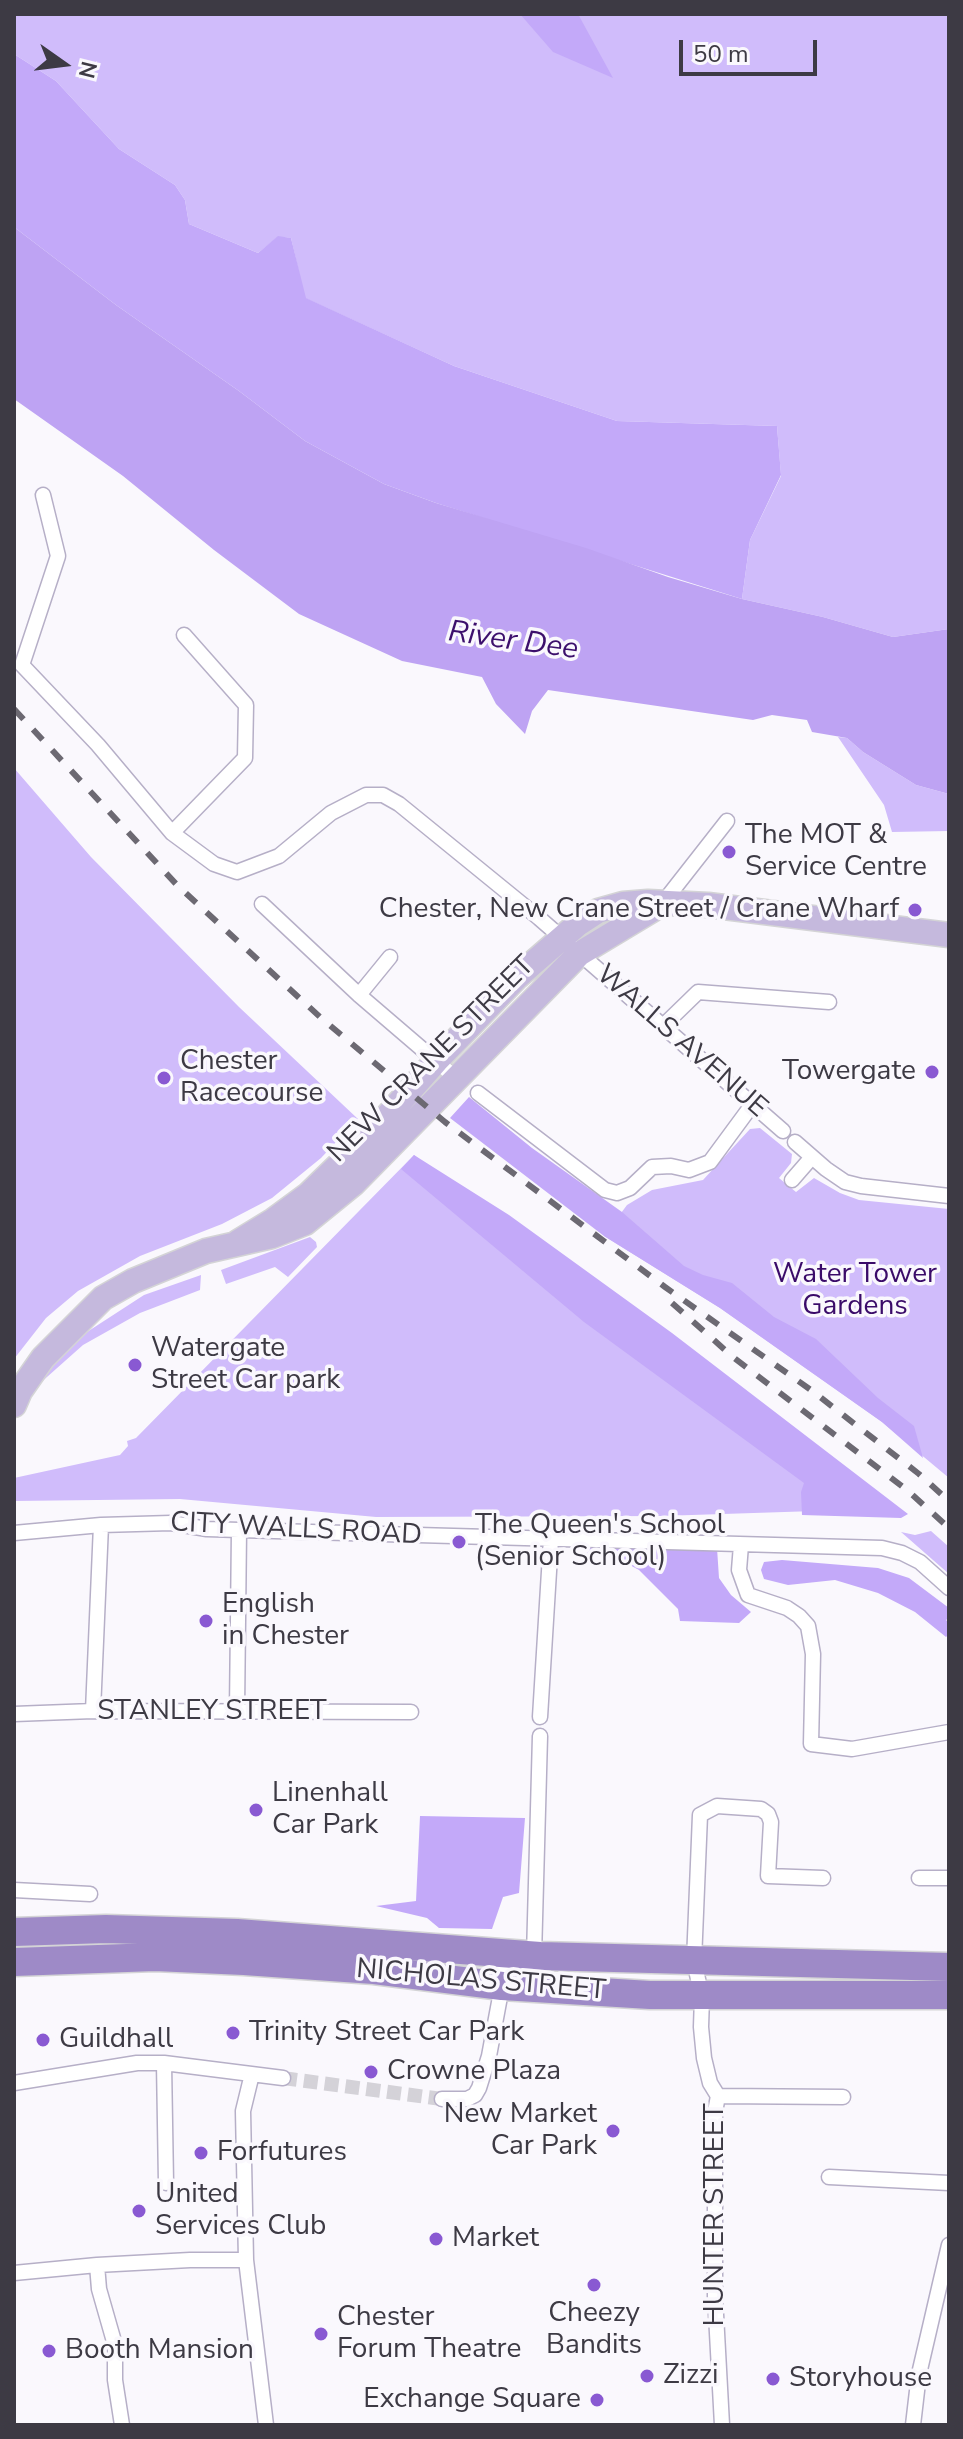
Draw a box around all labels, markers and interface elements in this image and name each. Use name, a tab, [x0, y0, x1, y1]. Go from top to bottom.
north arrow	[24, 24, 104, 104]
scale bar	[683, 24, 821, 74]
text: 50 m	[693, 38, 749, 70]
text: N	[71, 58, 104, 81]
water label: River Dee	[446, 615, 580, 669]
place label: The MOT & Service Centre	[745, 819, 927, 885]
marker: The MOT & Service Centre	[720, 843, 738, 861]
place label: Chester, New Crane Street / Crane Wharf	[379, 893, 899, 927]
marker: Chester, New Crane Street / Crane Wharf	[906, 901, 924, 919]
street label: NEW CRANE STREET	[322, 950, 542, 1170]
street label: WALLS AVENUE	[588, 958, 774, 1126]
place label: Chester Racecourse	[180, 1045, 323, 1111]
place label: Towergate	[782, 1055, 916, 1089]
marker: Towergate	[923, 1063, 941, 1081]
marker: Chester Racecourse	[155, 1069, 173, 1087]
park label: Water Tower Gardens	[773, 1258, 937, 1324]
place label: Watergate Street Car park	[151, 1332, 340, 1398]
marker: Watergate Street Car park	[126, 1356, 144, 1374]
street label: CITY WALLS ROAD	[169, 1507, 423, 1553]
place label: The Queen's School (Senior School)	[475, 1509, 725, 1575]
marker: The Queen's School (Senior School)	[450, 1533, 468, 1551]
place label: English in Chester	[222, 1588, 349, 1654]
marker: English in Chester	[197, 1612, 215, 1630]
street label: STANLEY STREET	[97, 1695, 327, 1729]
place label: Linenhall Car Park	[272, 1777, 388, 1843]
marker: Linenhall Car Park	[247, 1801, 265, 1819]
street label: NICHOLAS STREET	[355, 1953, 607, 2009]
place label: Trinity Street Car Park	[249, 2016, 524, 2050]
place label: Guildhall	[59, 2023, 173, 2057]
marker: Trinity Street Car Park	[224, 2024, 242, 2042]
marker: Guildhall	[34, 2031, 52, 2049]
place label: Crowne Plaza	[387, 2055, 561, 2089]
marker: Crowne Plaza	[362, 2063, 380, 2081]
place label: New Market Car Park	[444, 2098, 597, 2164]
street label: HUNTER STREET	[699, 2103, 733, 2327]
marker: New Market Car Park	[604, 2122, 622, 2140]
place label: Forfutures	[217, 2136, 347, 2170]
marker: Forfutures	[192, 2144, 210, 2162]
place label: United Services Club	[155, 2178, 326, 2244]
marker: United Services Club	[130, 2202, 148, 2220]
place label: Market	[452, 2222, 539, 2256]
marker: Market	[427, 2230, 445, 2248]
marker: Cheezy Bandits	[585, 2276, 603, 2294]
place label: Cheezy Bandits	[546, 2297, 642, 2363]
place label: Chester Forum Theatre	[337, 2301, 521, 2367]
marker: Chester Forum Theatre	[312, 2325, 330, 2343]
place label: Booth Mansion	[65, 2334, 254, 2368]
marker: Booth Mansion	[40, 2342, 58, 2360]
place label: Zizzi	[663, 2359, 718, 2393]
place label: Storyhouse	[789, 2362, 932, 2396]
marker: Zizzi	[638, 2367, 656, 2385]
marker: Storyhouse	[764, 2370, 782, 2388]
place label: Exchange Square	[363, 2383, 581, 2417]
marker: Exchange Square	[588, 2391, 606, 2409]

